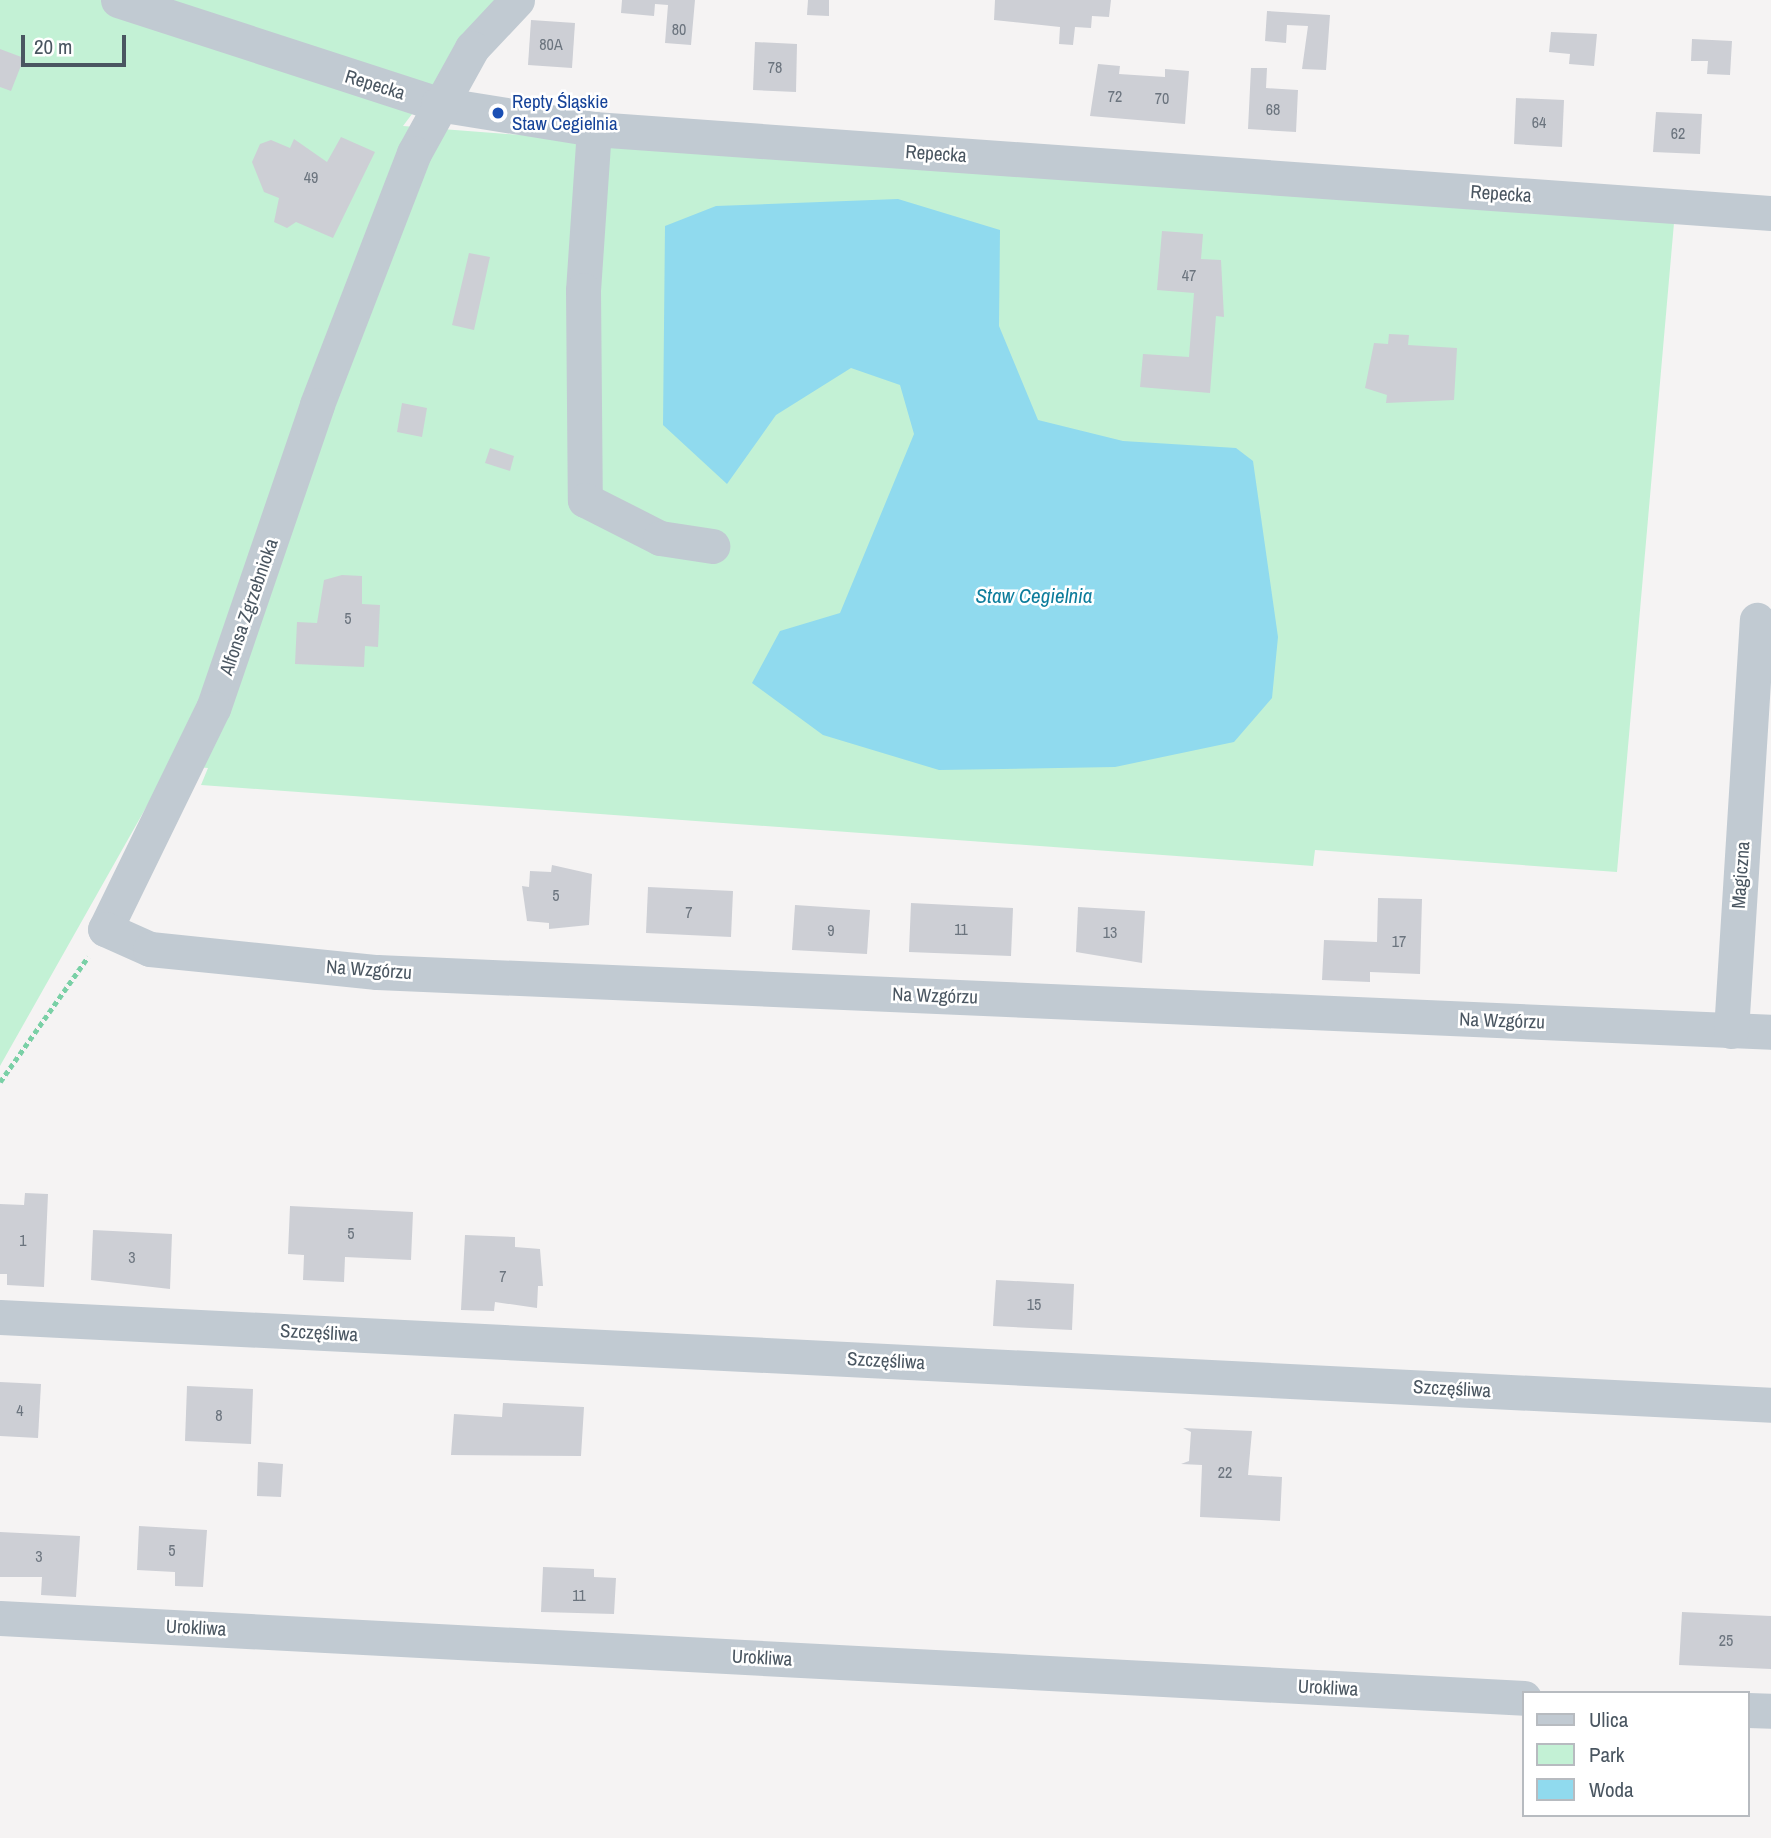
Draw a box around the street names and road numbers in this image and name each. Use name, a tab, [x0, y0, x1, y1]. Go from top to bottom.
street label: Repecka	[342, 65, 408, 105]
street label: Repecka	[905, 140, 967, 168]
street label: Repecka	[1470, 180, 1532, 208]
street label: Alfonsa Zgrzebnioka	[215, 536, 283, 678]
street label: Magiczna	[1727, 841, 1755, 909]
street label: Na Wzgórzu	[325, 956, 413, 984]
street label: Na Wzgórzu	[892, 983, 978, 1009]
street label: Na Wzgórzu	[1459, 1008, 1545, 1034]
street label: Szczęśliwa	[279, 1320, 359, 1346]
street label: Szczęśliwa	[846, 1348, 926, 1374]
street label: Szczęśliwa	[1412, 1376, 1492, 1402]
street label: Urokliwa	[165, 1615, 227, 1641]
street label: Urokliwa	[731, 1645, 793, 1671]
street label: Urokliwa	[1297, 1675, 1359, 1701]

